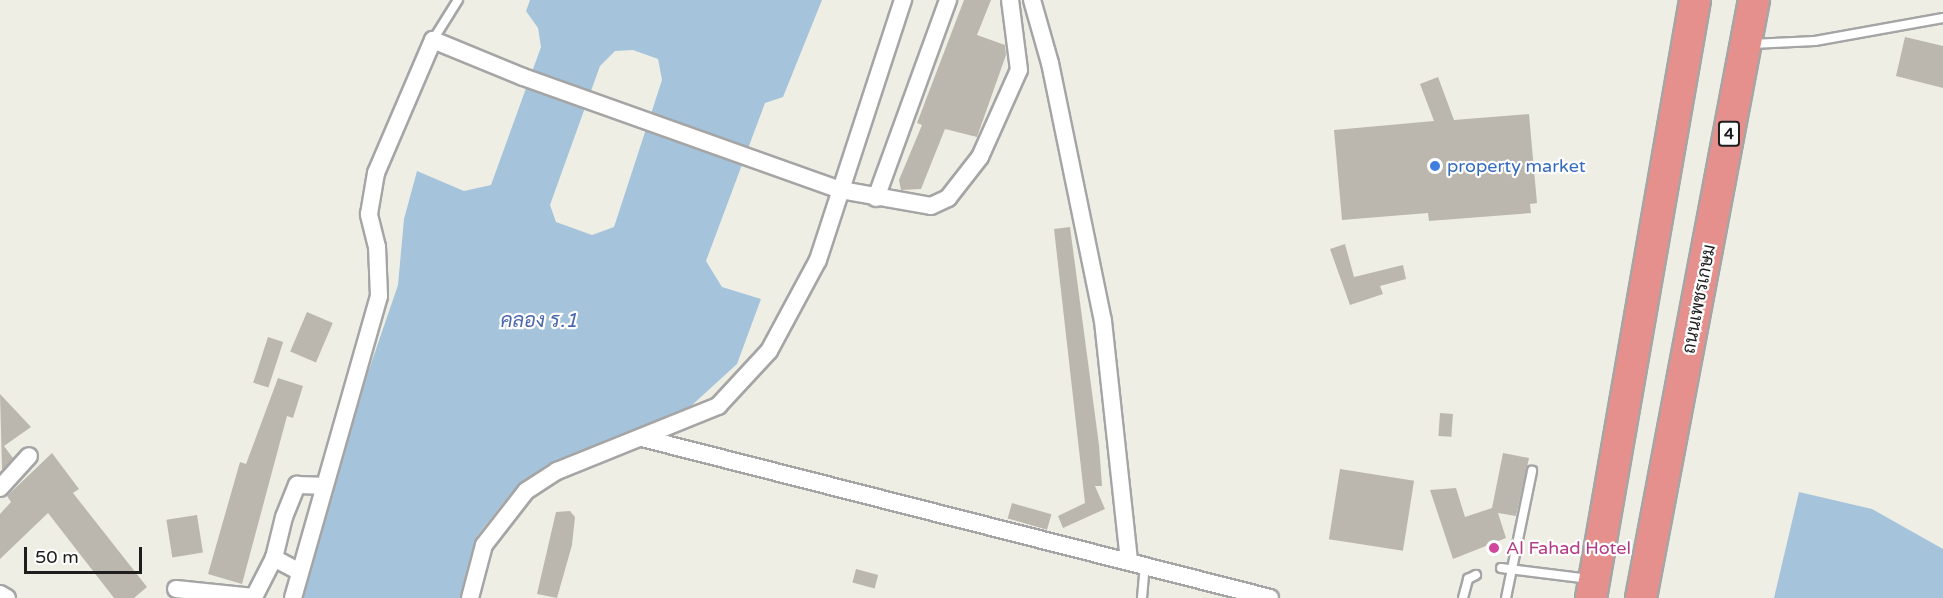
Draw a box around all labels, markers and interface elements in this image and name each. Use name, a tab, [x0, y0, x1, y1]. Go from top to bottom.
road number: 4	[1717, 121, 1741, 147]
place label: property market	[1447, 155, 1586, 177]
marker: property market	[1428, 159, 1442, 173]
street label: ถนนเพชรเกษม	[1678, 243, 1720, 355]
water label: คลอง ร.1	[500, 309, 578, 333]
scale bar	[27, 535, 146, 573]
place label: Al Fahad Hotel	[1506, 537, 1631, 559]
marker: Al Fahad Hotel	[1487, 541, 1501, 555]
text: 50 m	[35, 546, 79, 568]

